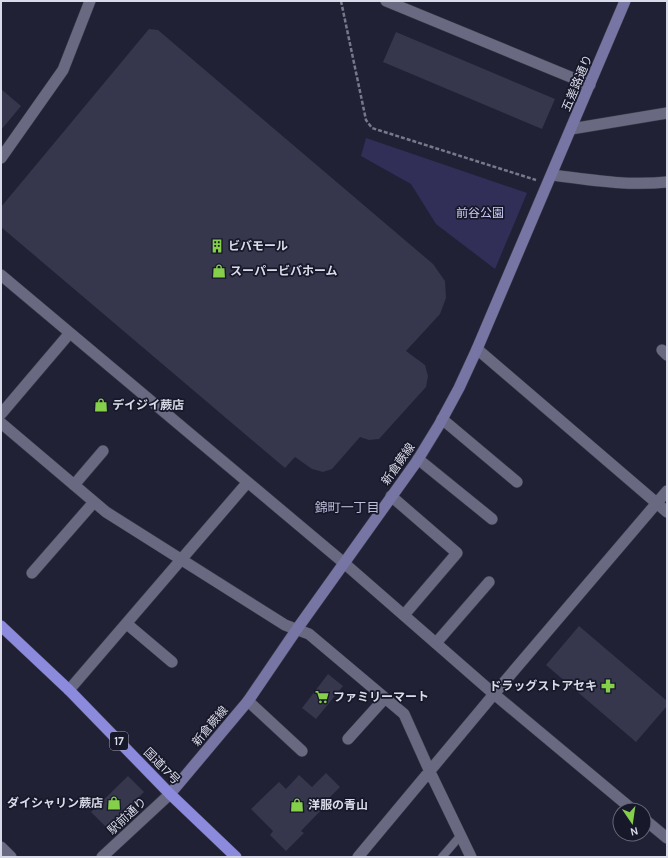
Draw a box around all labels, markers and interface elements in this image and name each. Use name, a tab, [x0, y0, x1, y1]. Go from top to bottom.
street label: 五差路通り	[559, 53, 595, 113]
park label: 前谷公園	[456, 206, 504, 220]
building icon: ビバモール	[209, 238, 225, 254]
place label: ビバモール	[228, 239, 288, 253]
shop icon: スーパービバホーム	[211, 263, 227, 279]
place label: スーパービバホーム	[230, 264, 338, 278]
shop icon: デイジイ蕨店	[93, 397, 109, 413]
place label: デイジイ蕨店	[112, 398, 184, 412]
street label: 新倉蕨線	[378, 440, 418, 488]
district label: 錦町一丁目	[314, 500, 380, 515]
pharmacy icon: ドラッグストアセキ	[600, 678, 616, 694]
place label: ドラッグストアセキ	[489, 679, 597, 693]
supermarket icon: ファミリーマート	[314, 689, 330, 705]
place label: ファミリーマート	[333, 690, 429, 704]
street label: 新倉蕨線	[189, 703, 231, 749]
road number: 17	[110, 732, 128, 750]
street label: 国道17号	[141, 745, 183, 787]
street label: 駅前通り	[105, 795, 149, 837]
shop icon: ダイシャリン蕨店	[106, 795, 122, 811]
place label: ダイシャリン蕨店	[7, 796, 103, 810]
shop icon: 洋服の青山	[289, 797, 305, 813]
place label: 洋服の青山	[308, 798, 368, 812]
north arrow	[612, 802, 652, 842]
text: N	[629, 824, 639, 838]

